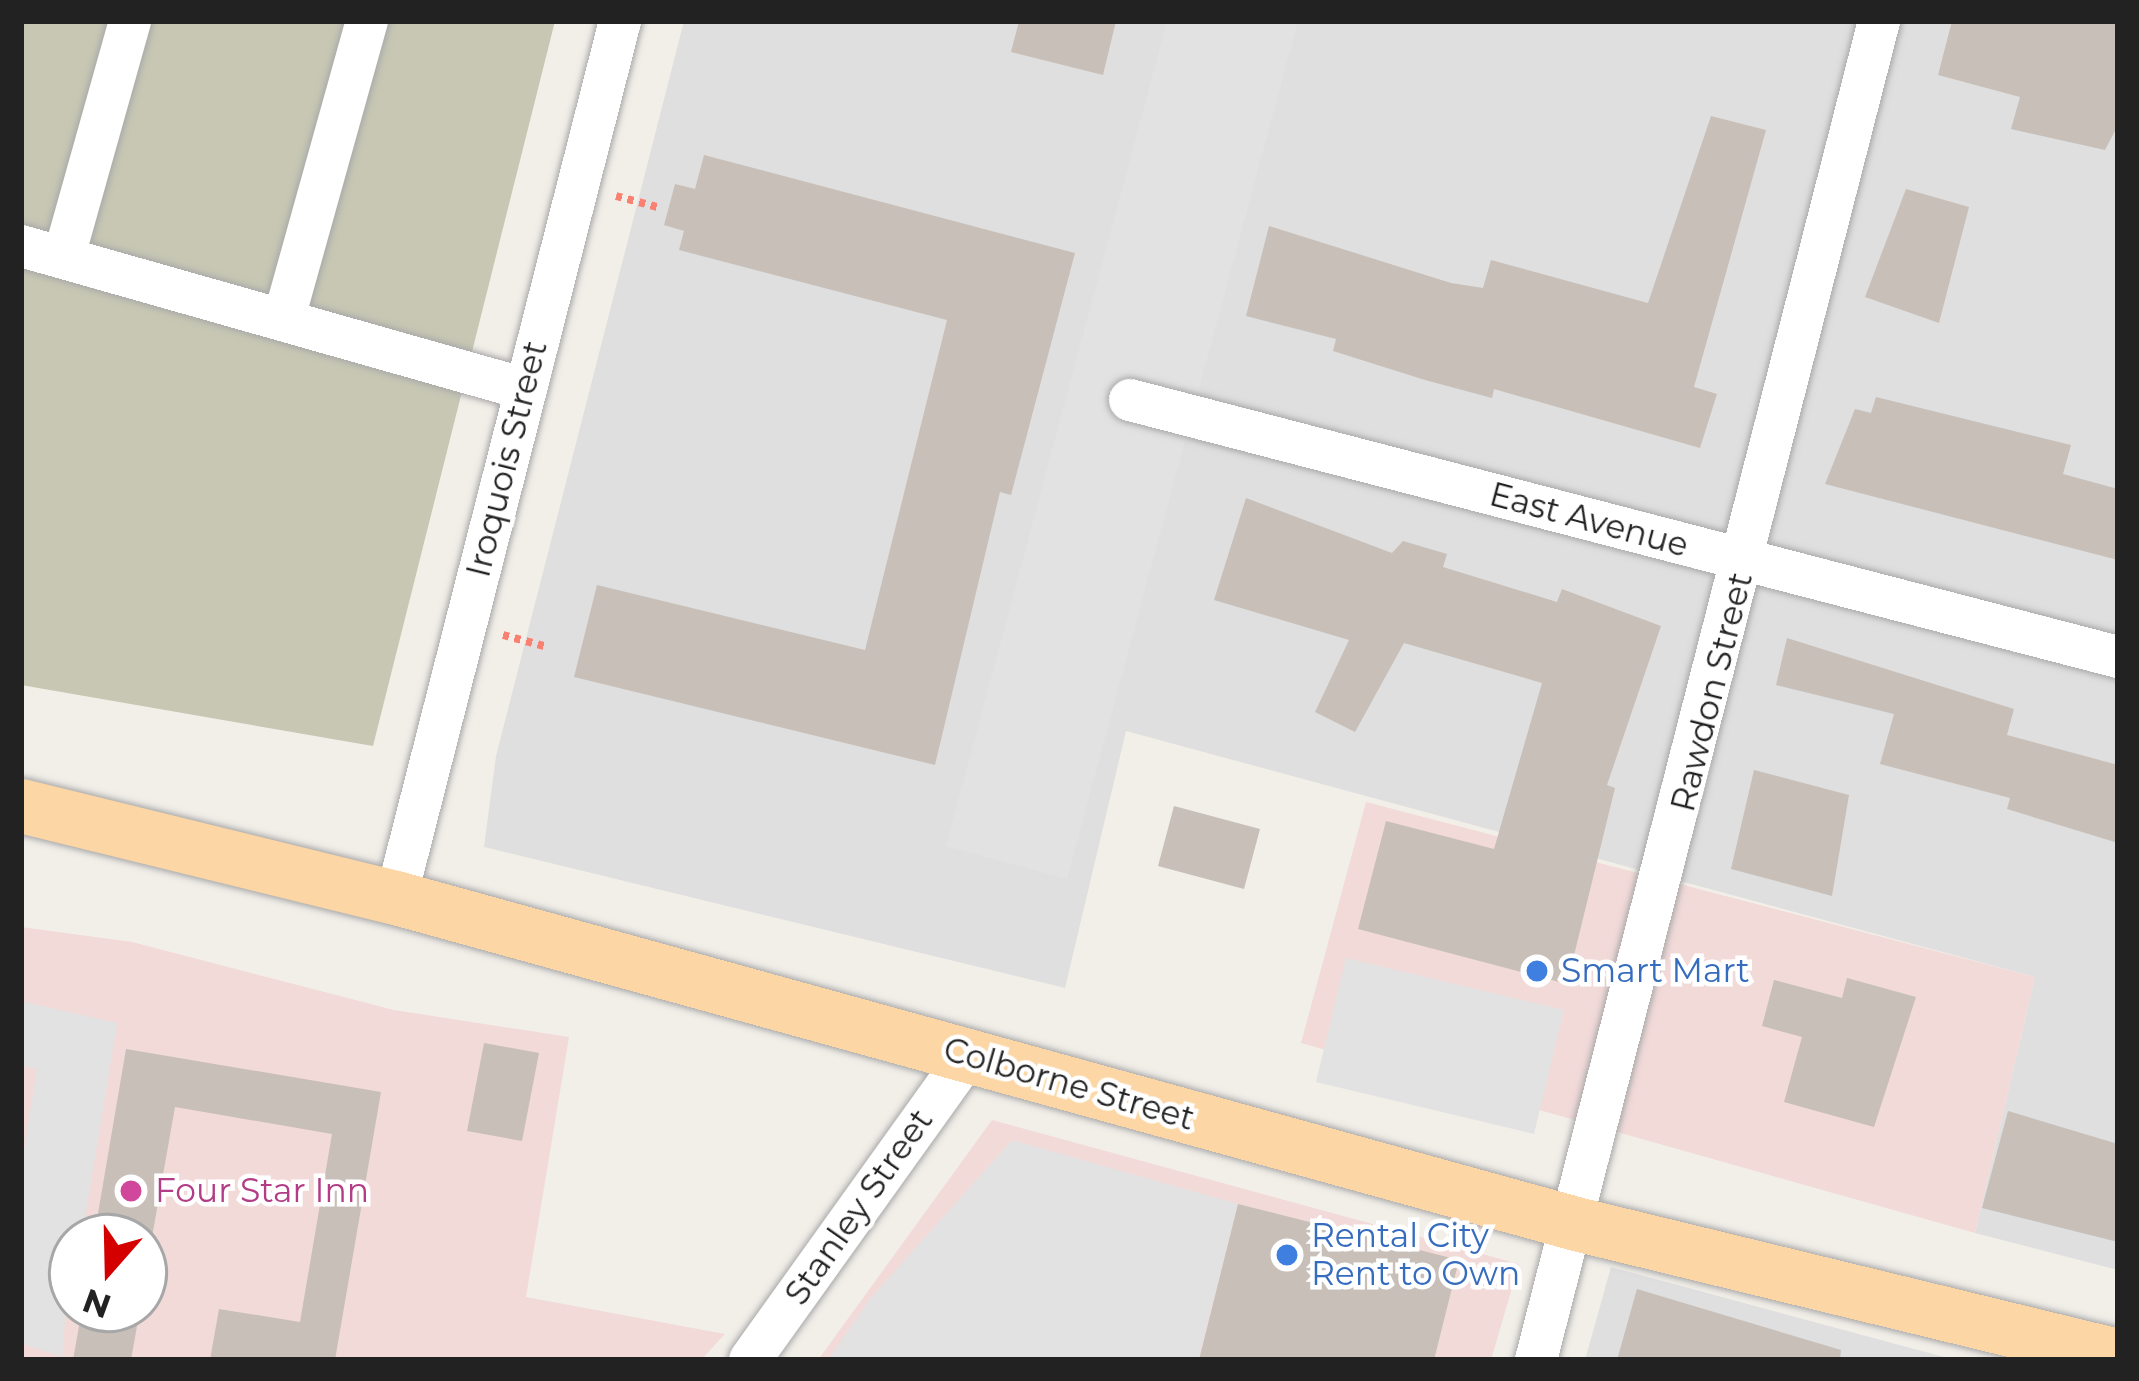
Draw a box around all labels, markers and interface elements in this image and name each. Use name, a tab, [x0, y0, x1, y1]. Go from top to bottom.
street label: Iroquois Street	[459, 337, 555, 581]
street label: East Avenue	[1485, 474, 1693, 566]
street label: Rawdon Street	[1663, 568, 1761, 816]
place label: Smart Mart	[1561, 951, 1750, 991]
marker: Smart Mart	[1524, 958, 1550, 984]
street label: Colborne Street	[939, 1029, 1199, 1139]
street label: Stanley Street	[777, 1102, 941, 1312]
place label: Four Star Inn	[155, 1171, 369, 1211]
marker: Four Star Inn	[118, 1178, 144, 1204]
north arrow	[48, 1213, 168, 1333]
place label: Rental City Rent to Own	[1311, 1216, 1520, 1294]
marker: Rental City Rent to Own	[1274, 1242, 1300, 1268]
text: N	[77, 1281, 116, 1327]

